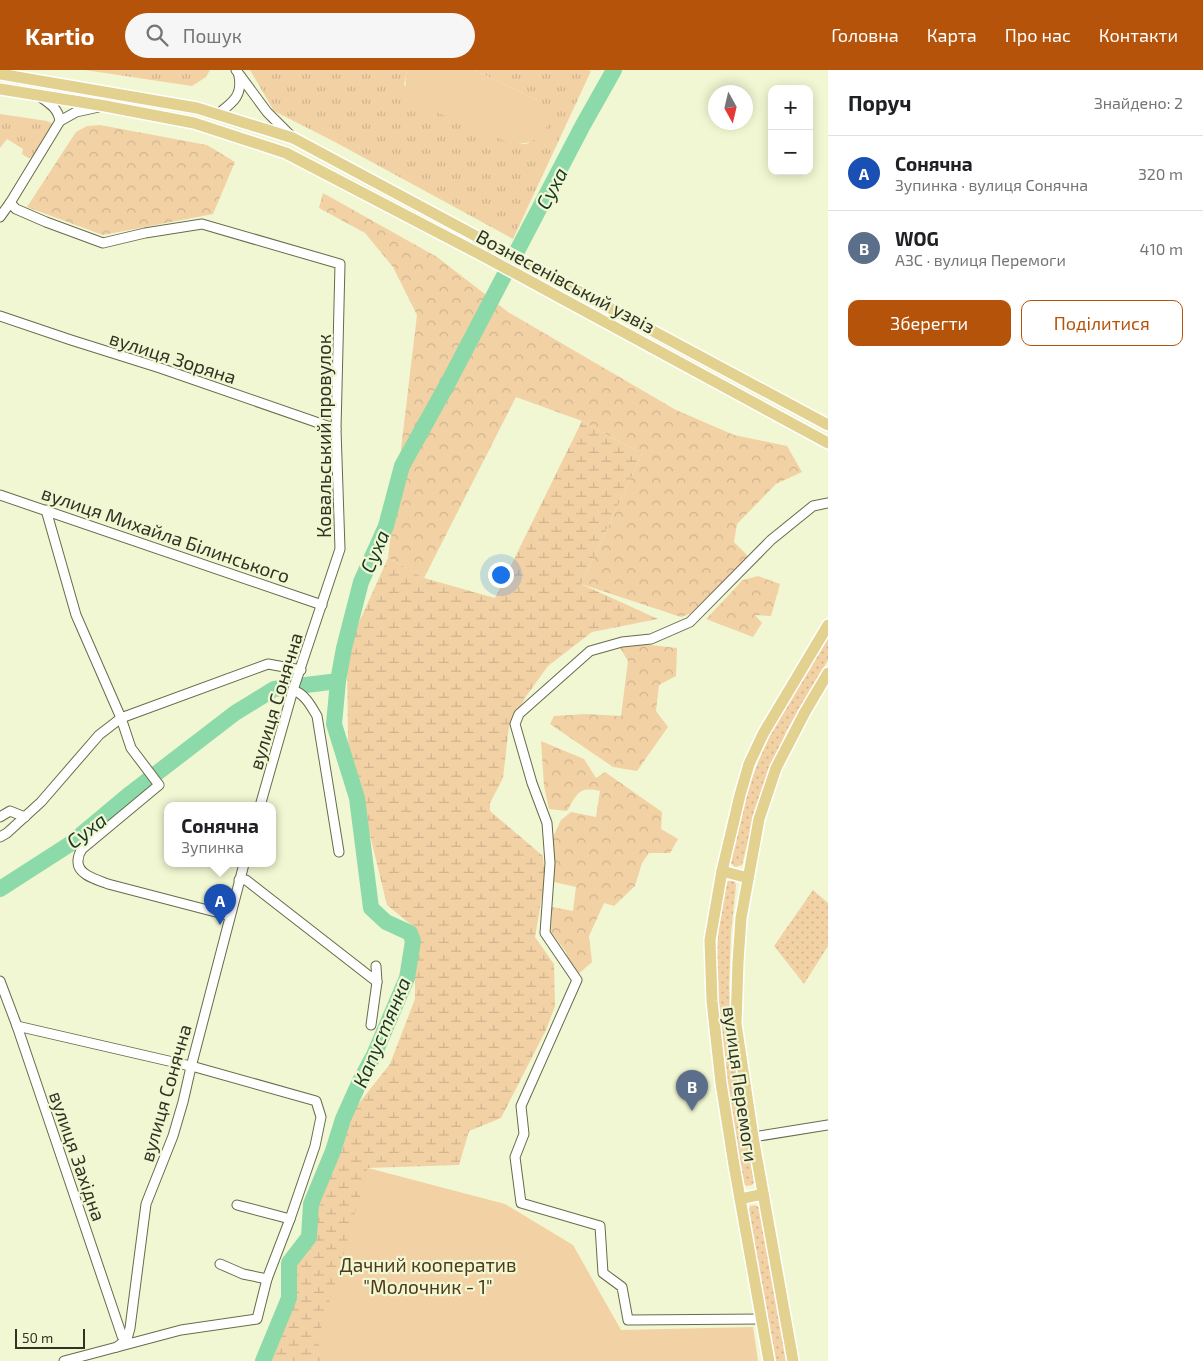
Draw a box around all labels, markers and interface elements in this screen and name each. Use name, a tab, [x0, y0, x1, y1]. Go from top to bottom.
search box	[125, 13, 475, 58]
text: Kartio	[25, 21, 95, 50]
icon: search	[143, 21, 171, 49]
text: Пошук	[183, 24, 242, 47]
text: Головна	[831, 24, 899, 46]
text: Карта	[927, 24, 977, 46]
text: Про нас	[1005, 24, 1071, 46]
text: Контакти	[1099, 24, 1178, 46]
north arrow	[708, 85, 753, 130]
map controls	[768, 85, 813, 175]
button: +	[768, 85, 813, 130]
text: Поруч	[848, 90, 911, 115]
text: Знайдено: 2	[1094, 93, 1183, 112]
button: −	[768, 130, 813, 175]
text: Сонячна	[895, 152, 973, 175]
water label: Суха	[530, 163, 572, 213]
text: A	[859, 164, 869, 183]
text: 320 m	[1138, 164, 1183, 183]
text: Зупинка · вулиця Сонячна	[895, 175, 1088, 194]
street label: Вознесенівський узвіз	[472, 224, 659, 339]
text: WOG	[895, 227, 939, 250]
text: B	[859, 239, 869, 258]
text: 410 m	[1140, 239, 1183, 258]
text: АЗС · вулиця Перемоги	[895, 250, 1066, 269]
button: Зберегти	[848, 300, 1011, 346]
button: Поділитися	[1021, 300, 1183, 346]
street label: вулиця Зоряна	[106, 326, 239, 389]
street label: Ковальський провулок	[312, 334, 336, 538]
street label: вулиця Михайла Білинського	[38, 481, 293, 588]
water label: Суха	[354, 526, 394, 576]
your location	[488, 562, 514, 588]
street label: вулиця Сонячна	[243, 630, 308, 773]
popup	[164, 802, 276, 867]
water label: Суха	[61, 807, 111, 853]
text: Сонячна	[181, 814, 259, 837]
text: Зупинка	[181, 837, 244, 856]
pin: A	[204, 884, 236, 925]
water label: Капустянка	[347, 973, 415, 1091]
street label: вулиця Перемоги	[718, 1005, 763, 1163]
street label: вулиця Сонячна	[134, 1022, 197, 1165]
pin: B	[676, 1070, 708, 1111]
street label: вулиця Західна	[44, 1088, 111, 1224]
park label: Дачний кооператив "Молочник - 1"	[340, 1253, 516, 1298]
scale bar	[15, 1326, 85, 1349]
text: 50 m	[22, 1329, 53, 1346]

